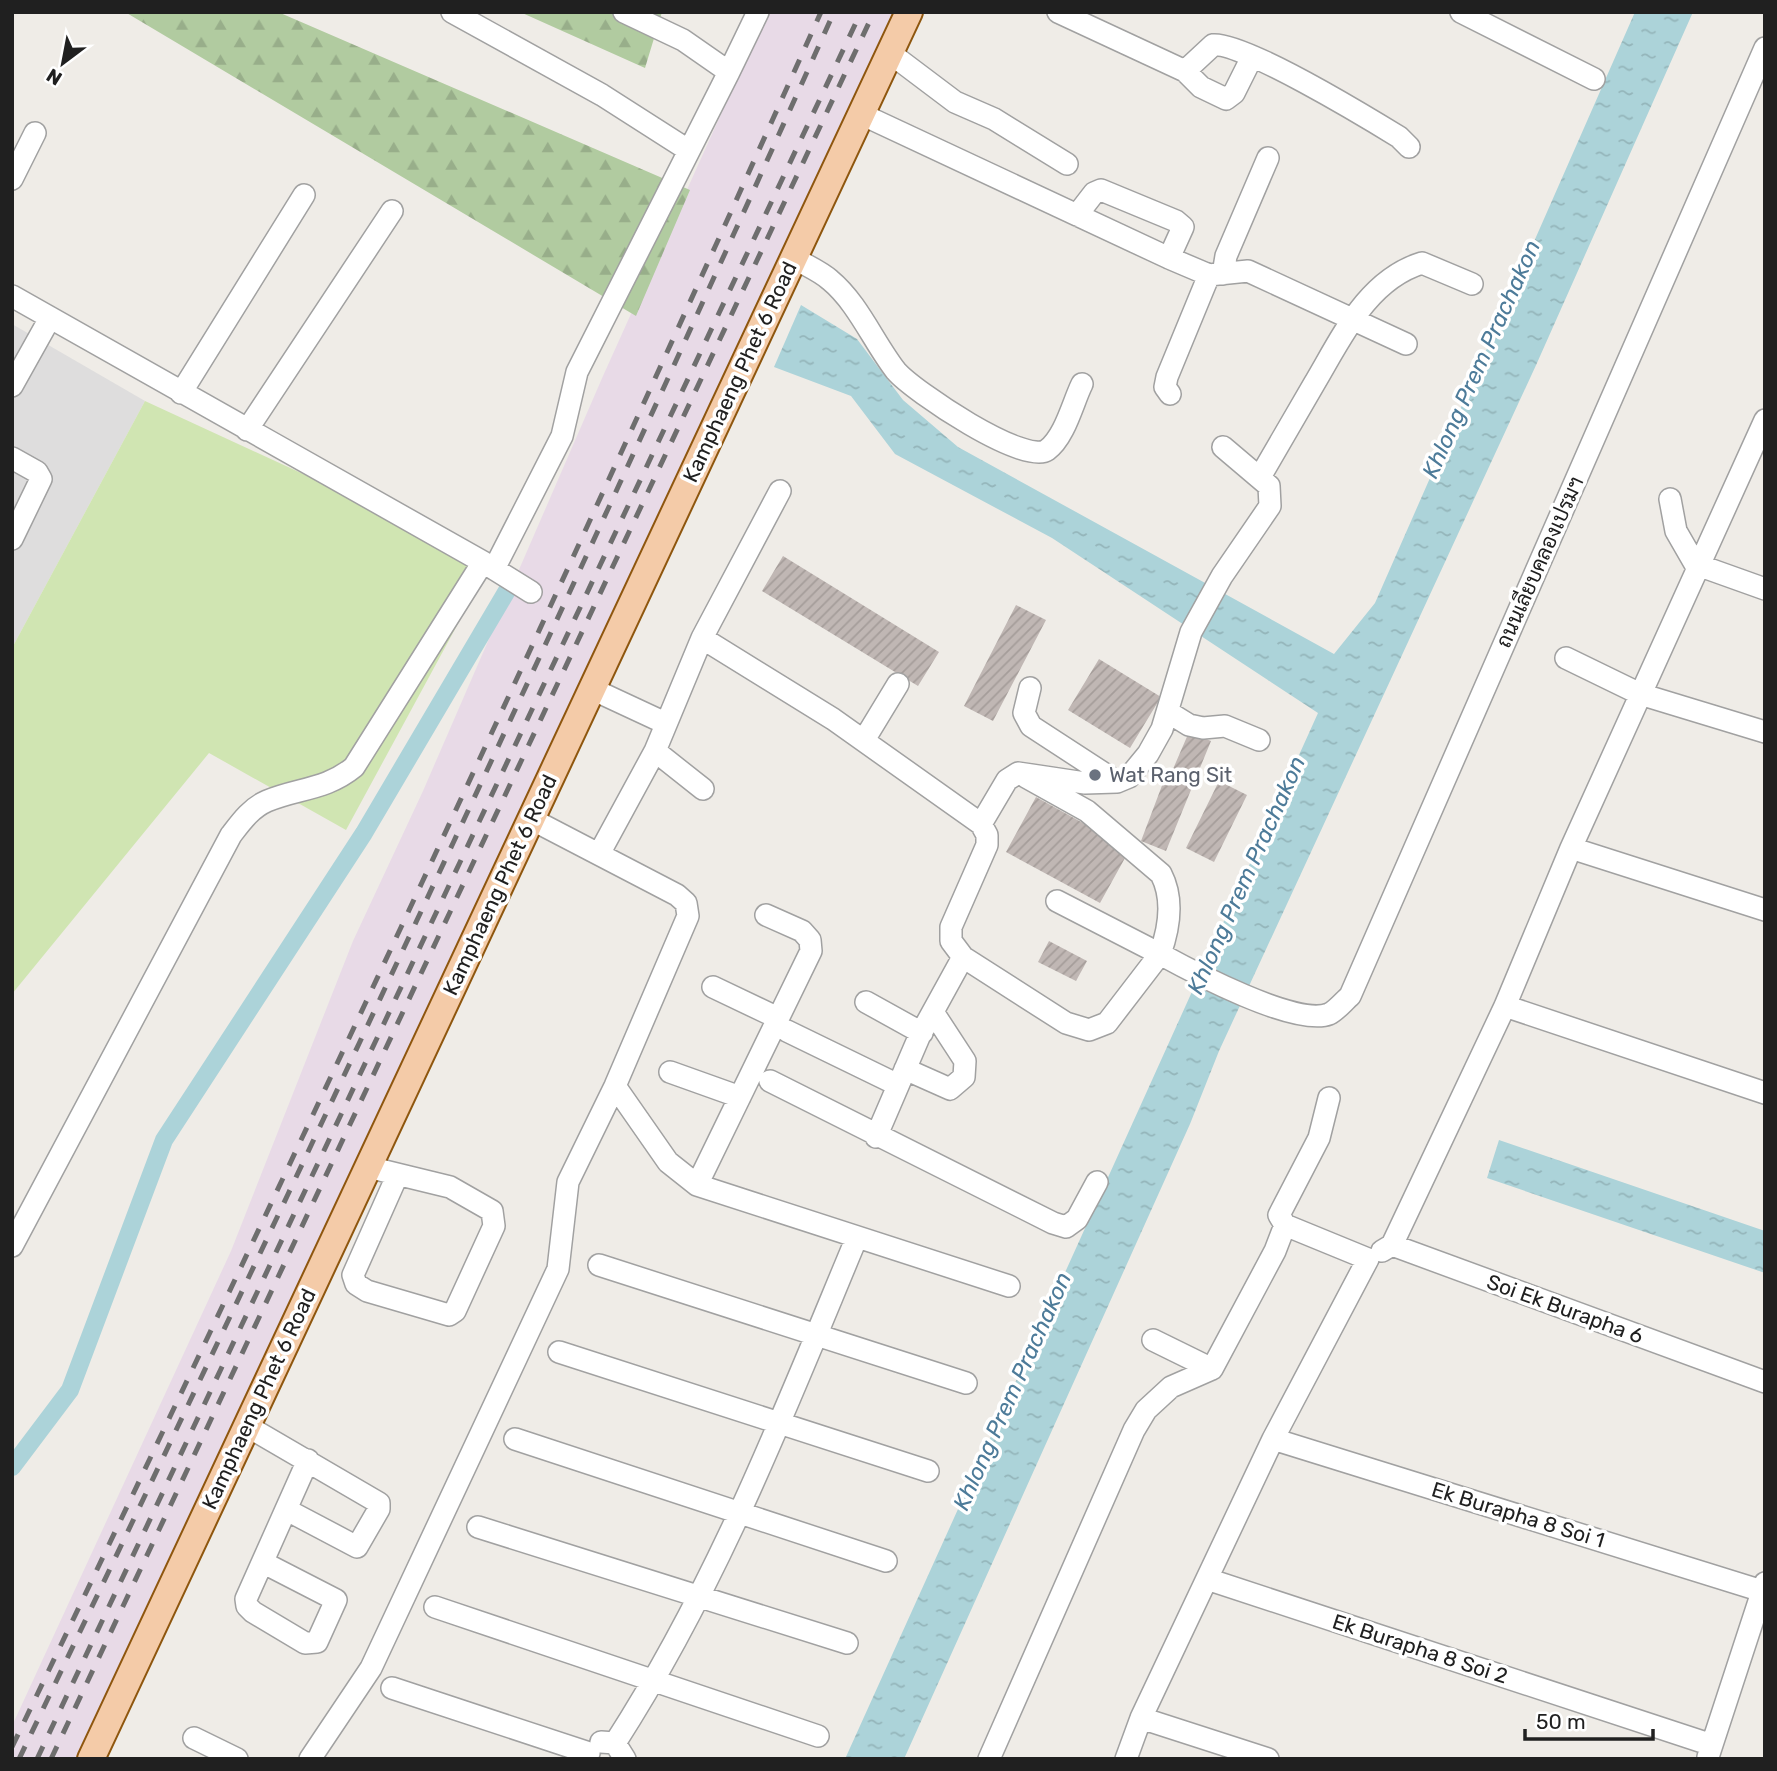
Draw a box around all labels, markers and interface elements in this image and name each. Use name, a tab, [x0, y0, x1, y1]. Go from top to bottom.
north arrow	[28, 28, 98, 98]
text: N	[42, 64, 66, 90]
water label: Khlong Prem Prachakon	[1416, 236, 1546, 482]
street label: Kamphaeng Phet 6 Road	[677, 257, 802, 486]
street label: ถนนเลียบคลองเปรมฯ	[1491, 472, 1589, 651]
water label: Khlong Prem Prachakon	[1181, 752, 1311, 998]
place label: Wat Rang Sit	[1109, 762, 1232, 787]
marker: Wat Rang Sit	[1087, 767, 1103, 783]
street label: Kamphaeng Phet 6 Road	[437, 770, 562, 999]
water label: Khlong Prem Prachakon	[947, 1268, 1077, 1514]
street label: Soi Ek Burapha 6	[1484, 1269, 1647, 1348]
street label: Kamphaeng Phet 6 Road	[196, 1284, 321, 1513]
street label: Ek Burapha 8 Soi 1	[1429, 1476, 1608, 1553]
street label: Ek Burapha 8 Soi 2	[1329, 1608, 1511, 1689]
scale bar	[1525, 1698, 1653, 1742]
text: 50 m	[1536, 1709, 1586, 1734]

